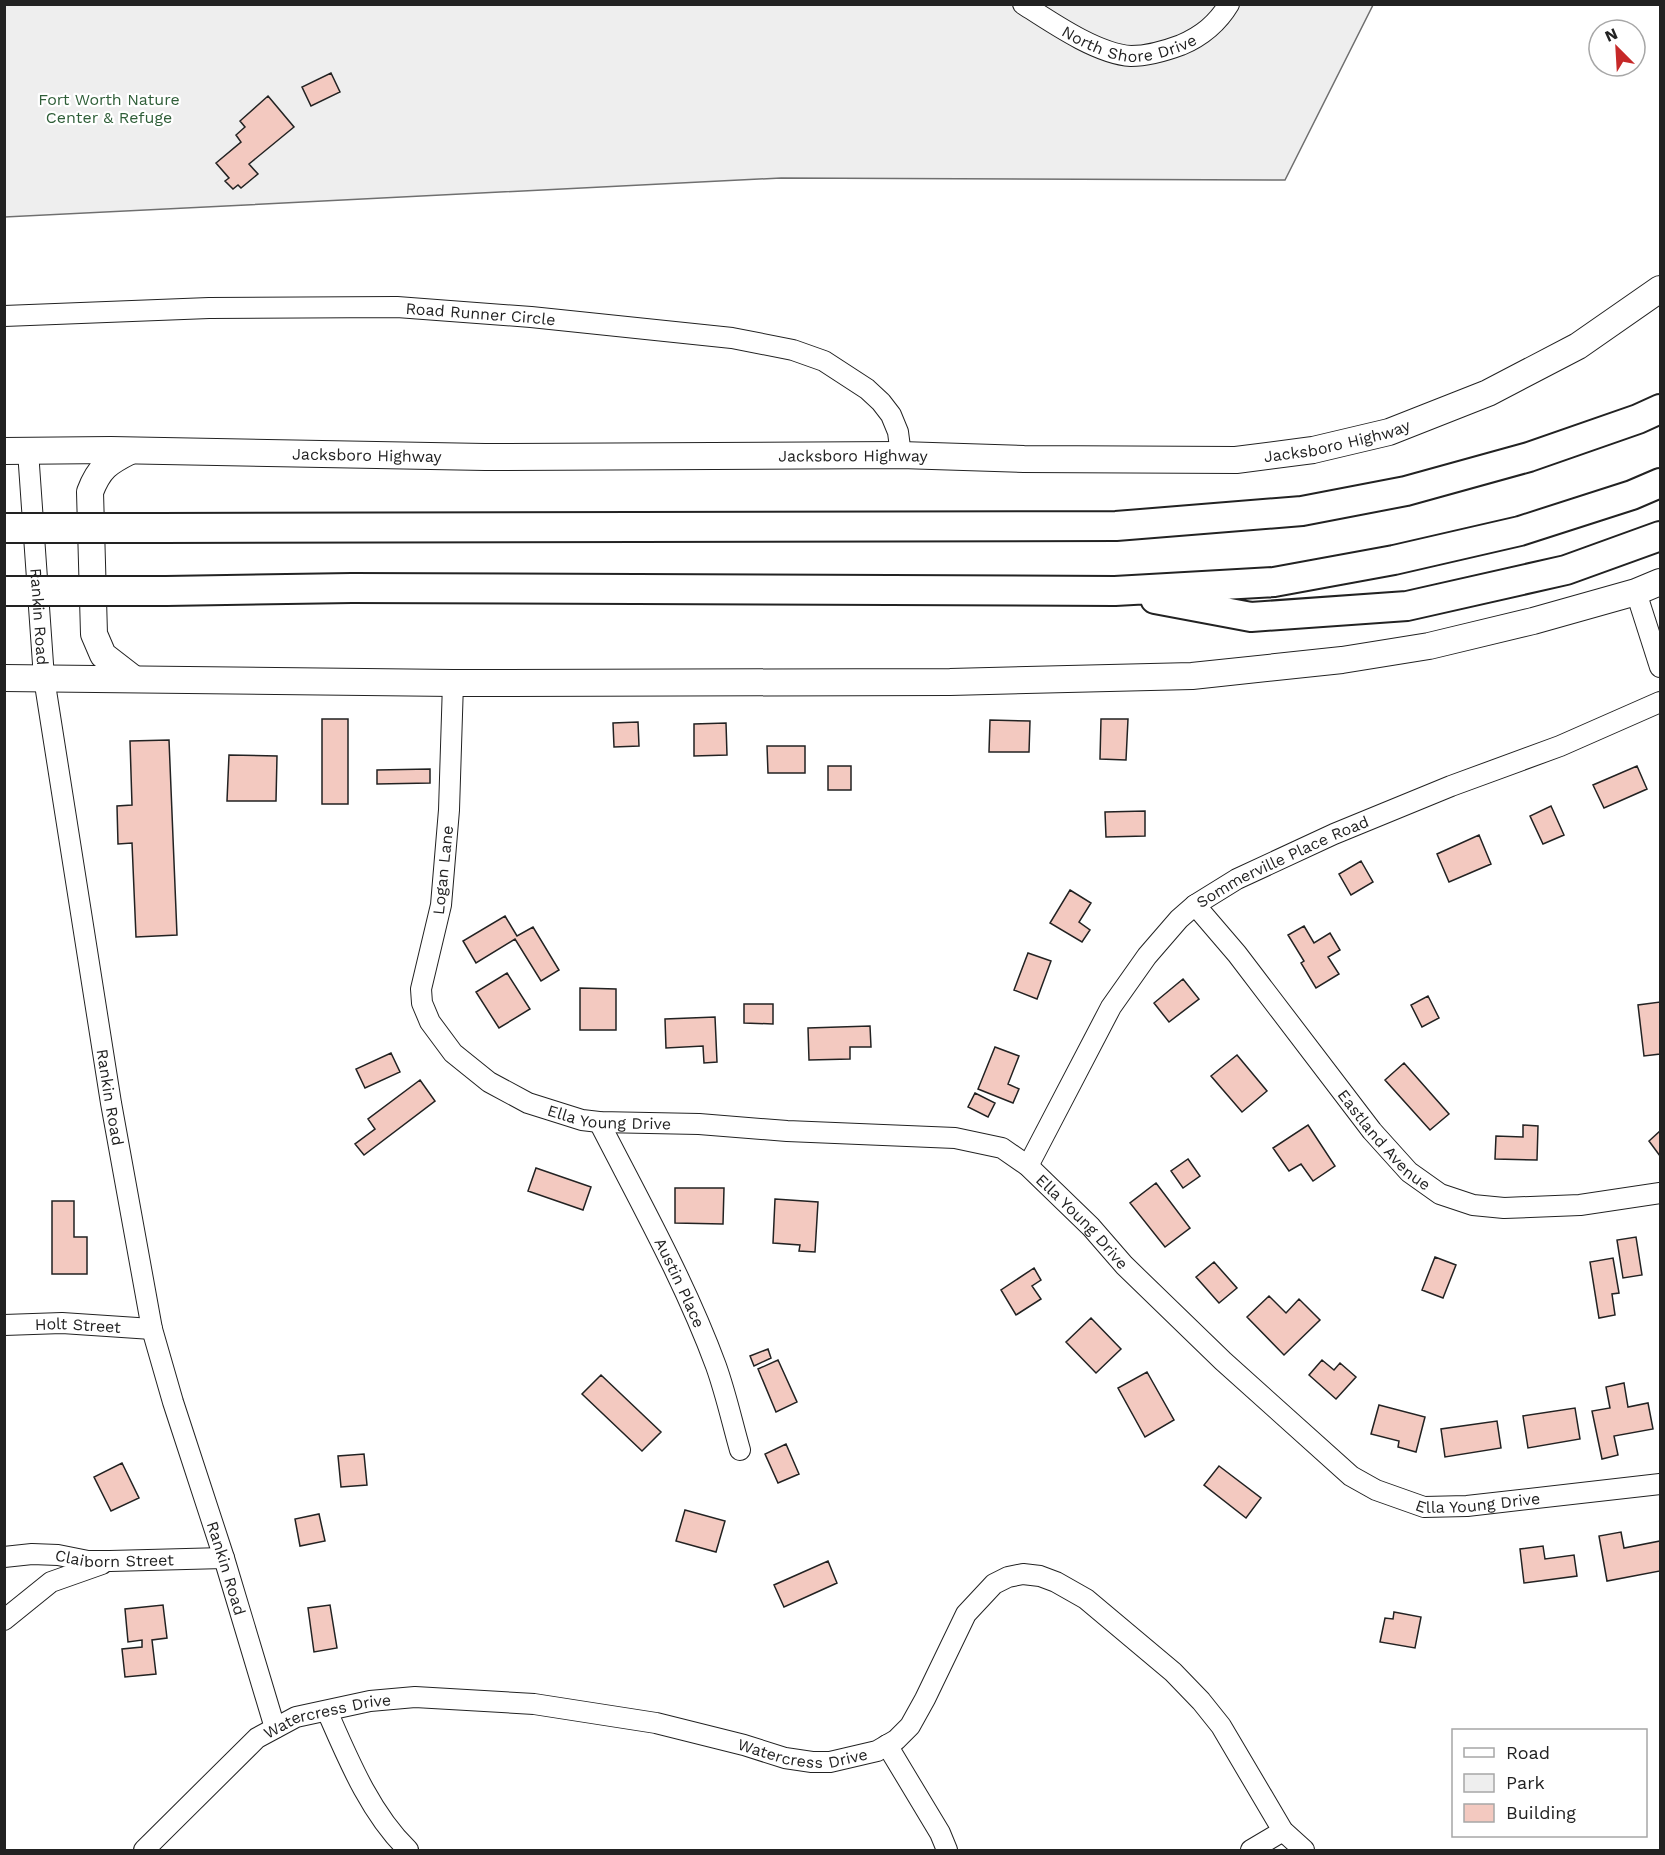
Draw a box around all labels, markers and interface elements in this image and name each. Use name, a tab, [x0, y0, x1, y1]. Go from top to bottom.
north arrow	[1587, 18, 1647, 78]
street label: North Shore Drive	[1059, 21, 1200, 66]
text: N	[1602, 24, 1620, 46]
park label: Fort Worth Nature Center & Refuge	[38, 90, 180, 127]
street label: Road Runner Circle	[405, 298, 556, 329]
street label: Jacksboro Highway	[1263, 415, 1414, 466]
street label: Jacksboro Highway	[292, 444, 443, 466]
street label: Jacksboro Highway	[778, 445, 929, 465]
street label: Rankin Road	[27, 567, 53, 666]
street label: Sommerville Place Road	[1193, 811, 1371, 911]
street label: Logan Lane	[429, 824, 457, 916]
street label: Rankin Road	[93, 1048, 128, 1147]
street label: Eastland Avenue	[1334, 1085, 1435, 1194]
street label: Ella Young Drive	[545, 1100, 671, 1133]
street label: Ella Young Drive	[1032, 1170, 1132, 1273]
street label: Austin Place	[651, 1235, 709, 1330]
street label: Holt Street	[35, 1313, 122, 1336]
street label: Ella Young Drive	[1413, 1488, 1541, 1517]
street label: Rankin Road	[203, 1519, 250, 1617]
street label: Claiborn Street	[54, 1545, 174, 1571]
street label: Watercress Drive	[260, 1690, 392, 1742]
legend	[1452, 1729, 1647, 1837]
street label: Watercress Drive	[736, 1734, 869, 1772]
text: Road	[1506, 1742, 1550, 1763]
text: Park	[1506, 1772, 1545, 1793]
text: Building	[1506, 1802, 1576, 1823]

